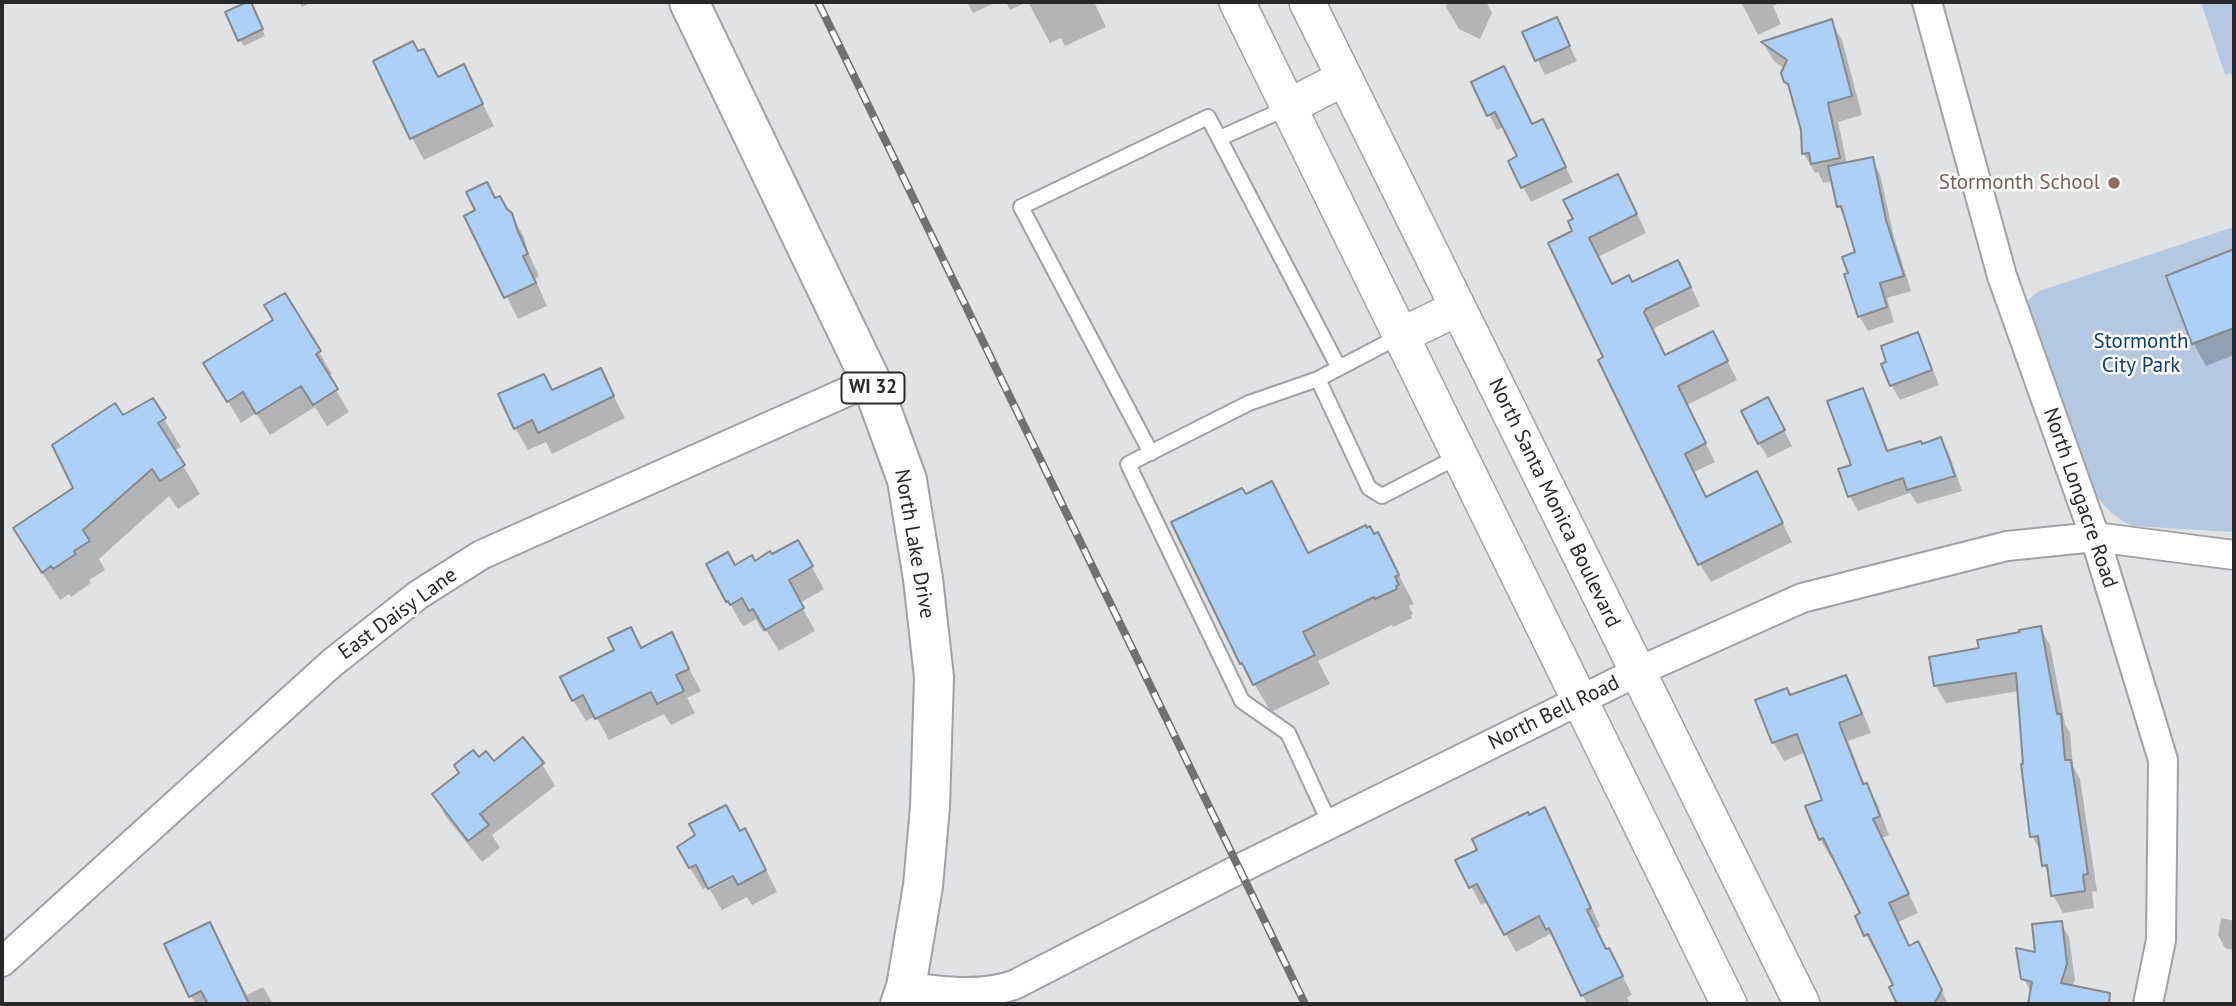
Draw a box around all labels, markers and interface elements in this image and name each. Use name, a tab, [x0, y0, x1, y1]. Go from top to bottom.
place label: Stormonth School	[1939, 170, 2100, 196]
marker: Stormonth School	[2106, 175, 2122, 191]
park label: Stormonth City Park	[2094, 329, 2188, 379]
road number: WI 32	[842, 372, 904, 404]
street label: North Santa Monica Boulevard	[1483, 374, 1625, 632]
street label: North Longacre Road	[2037, 405, 2123, 591]
street label: North Lake Drive	[888, 467, 940, 621]
street label: East Daisy Lane	[334, 563, 462, 665]
street label: North Bell Road	[1484, 670, 1624, 756]

